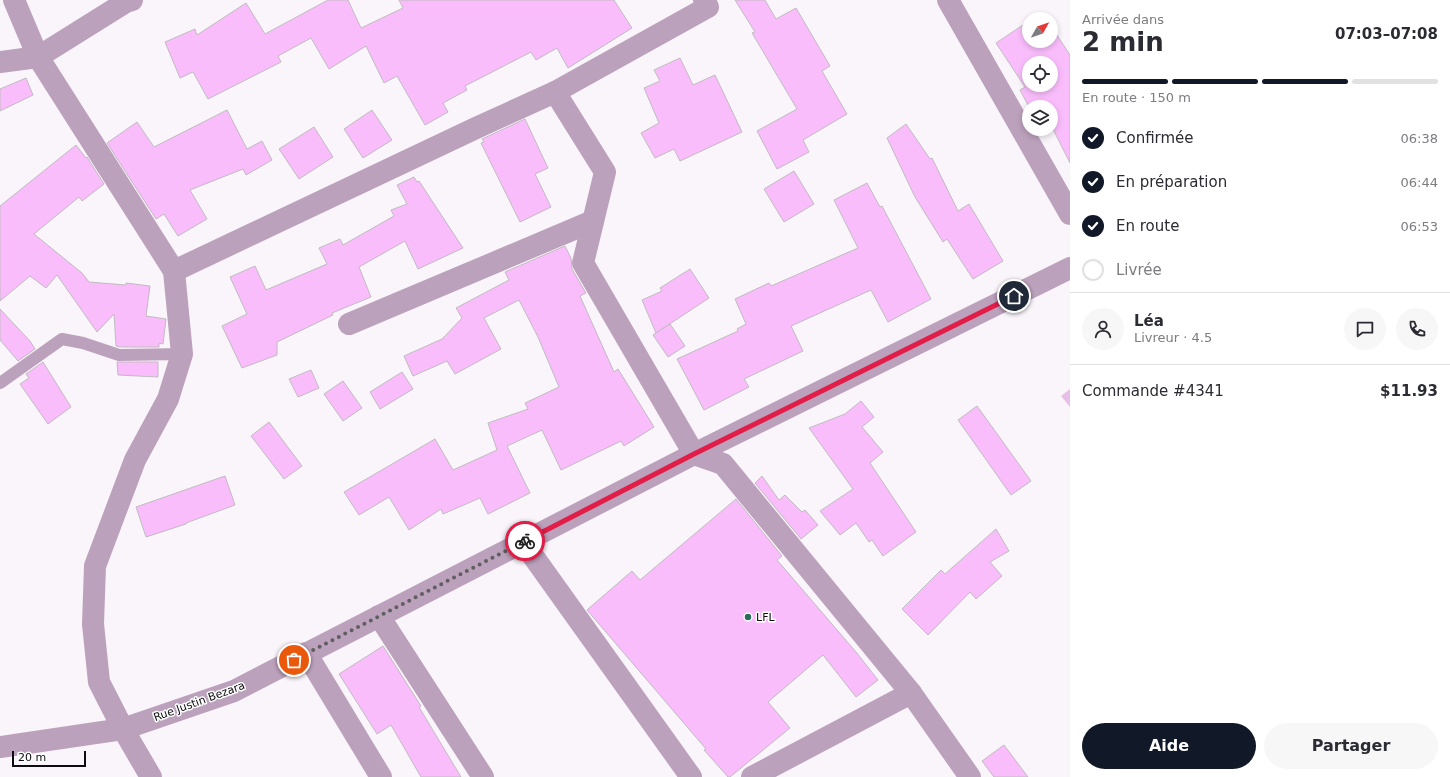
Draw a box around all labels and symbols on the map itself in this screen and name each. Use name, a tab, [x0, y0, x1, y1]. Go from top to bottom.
north arrow	[1022, 12, 1058, 48]
pin	[997, 279, 1031, 313]
courier	[505, 521, 545, 561]
place label: LFL	[756, 611, 775, 624]
marker: LFL	[743, 612, 753, 622]
pin	[277, 643, 311, 677]
street label: Rue Justin Bezara	[152, 679, 247, 724]
scale bar	[12, 749, 86, 768]

